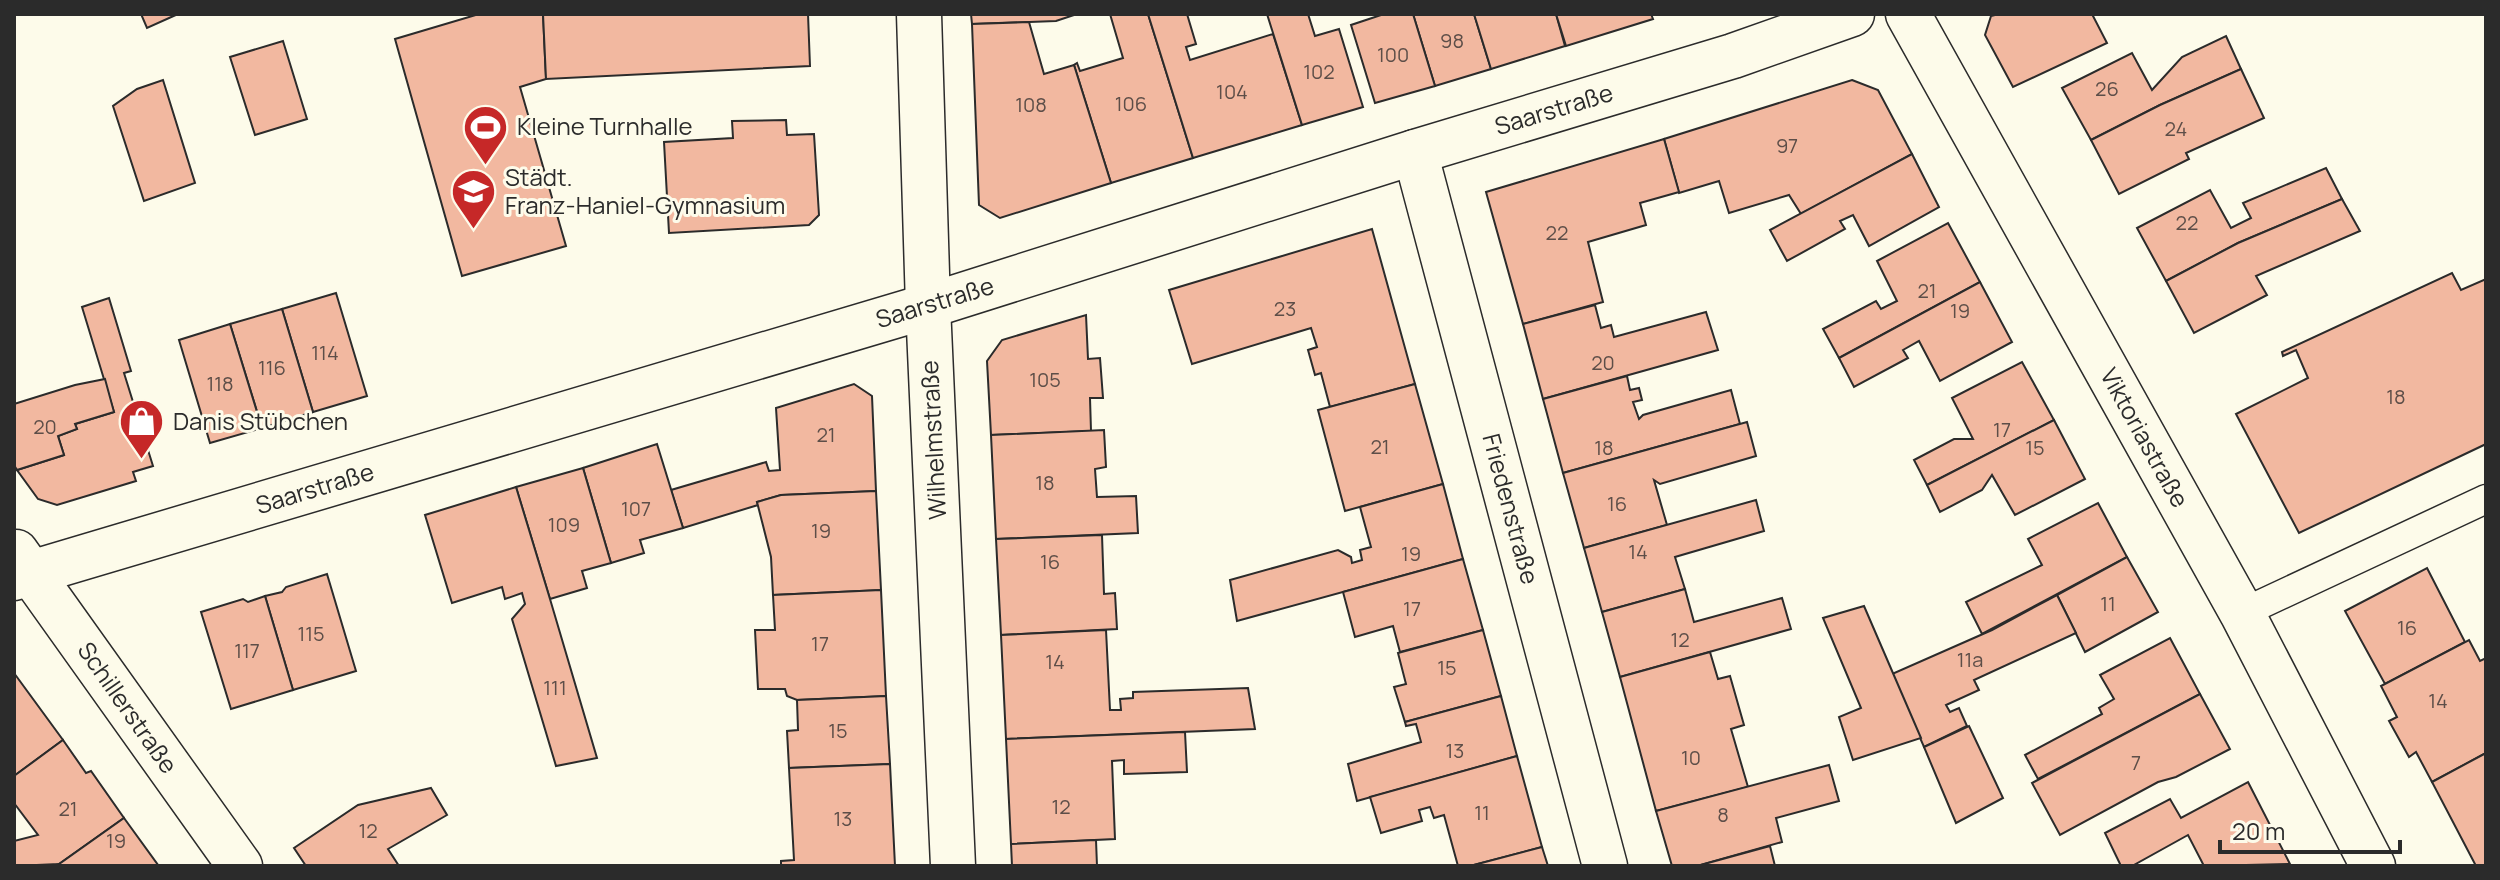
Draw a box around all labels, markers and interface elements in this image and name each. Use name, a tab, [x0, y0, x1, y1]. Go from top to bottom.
house number: 98	[1440, 27, 1464, 54]
house number: 100	[1377, 41, 1409, 68]
house number: 102	[1303, 58, 1335, 85]
street label: Saarstraße	[1491, 75, 1617, 142]
house number: 26	[2095, 75, 2119, 102]
house number: 104	[1216, 78, 1248, 105]
house number: 106	[1115, 90, 1147, 117]
house number: 108	[1015, 91, 1047, 118]
sports icon: Kleine Turnhalle	[462, 103, 510, 166]
place label: Kleine Turnhalle	[517, 109, 693, 142]
house number: 24	[2165, 115, 2187, 142]
house number: 97	[1776, 132, 1798, 159]
place label: Städt. Franz-Haniel-Gymnasium	[505, 160, 785, 221]
school or university icon: Städt. Franz-Haniel-Gymnasium	[450, 168, 498, 231]
house number: 22	[2176, 209, 2198, 236]
house number: 22	[1546, 219, 1568, 246]
street label: Saarstraße	[872, 268, 998, 335]
house number: 21	[1917, 277, 1937, 304]
house number: 23	[1274, 295, 1296, 322]
house number: 19	[1950, 297, 1970, 324]
house number: 114	[311, 339, 339, 366]
house number: 20	[1591, 349, 1615, 376]
house number: 116	[258, 354, 286, 381]
street label: Wilhelmstraße	[912, 360, 953, 521]
street label: Viktoriastraße	[2093, 362, 2197, 513]
house number: 105	[1029, 366, 1061, 393]
house number: 118	[206, 370, 234, 397]
house number: 18	[2386, 383, 2406, 410]
shop icon: Danis Stübchen	[118, 398, 166, 461]
place label: Danis Stübchen	[173, 404, 348, 437]
house number: 20	[33, 413, 57, 440]
house number: 17	[1993, 416, 2011, 443]
house number: 21	[816, 421, 836, 448]
street label: Friedenstraße	[1476, 430, 1547, 588]
house number: 21	[1370, 433, 1390, 460]
house number: 18	[1594, 434, 1614, 461]
house number: 15	[2025, 434, 2045, 461]
street label: Saarstraße	[252, 454, 378, 521]
house number: 18	[1035, 469, 1055, 496]
house number: 16	[1607, 490, 1627, 517]
house number: 107	[621, 495, 651, 522]
house number: 109	[548, 511, 580, 538]
house number: 19	[811, 517, 831, 544]
house number: 14	[1628, 538, 1648, 565]
house number: 19	[1401, 540, 1421, 567]
house number: 16	[1040, 548, 1060, 575]
house number: 11	[2100, 590, 2116, 617]
house number: 17	[1403, 595, 1421, 622]
house number: 16	[2397, 614, 2417, 641]
house number: 115	[297, 620, 325, 647]
house number: 12	[1670, 626, 1690, 653]
house number: 17	[811, 630, 829, 657]
street label: Schillerstraße	[71, 635, 186, 779]
house number: 117	[234, 637, 260, 664]
house number: 11a	[1957, 646, 1983, 673]
house number: 14	[1045, 648, 1065, 675]
house number: 15	[1437, 654, 1457, 681]
house number: 111	[543, 674, 567, 701]
house number: 14	[2428, 687, 2448, 714]
house number: 15	[828, 717, 848, 744]
house number: 13	[1446, 737, 1464, 764]
house number: 10	[1681, 744, 1701, 771]
house number: 7	[2131, 749, 2141, 776]
house number: 12	[1051, 793, 1071, 820]
house number: 21	[58, 795, 78, 822]
house number: 11	[1474, 799, 1490, 826]
house number: 8	[1717, 801, 1729, 828]
scale bar	[2220, 804, 2400, 854]
house number: 13	[834, 805, 852, 832]
text: 20 m	[2232, 814, 2285, 847]
house number: 12	[358, 817, 378, 844]
house number: 19	[106, 827, 126, 854]

